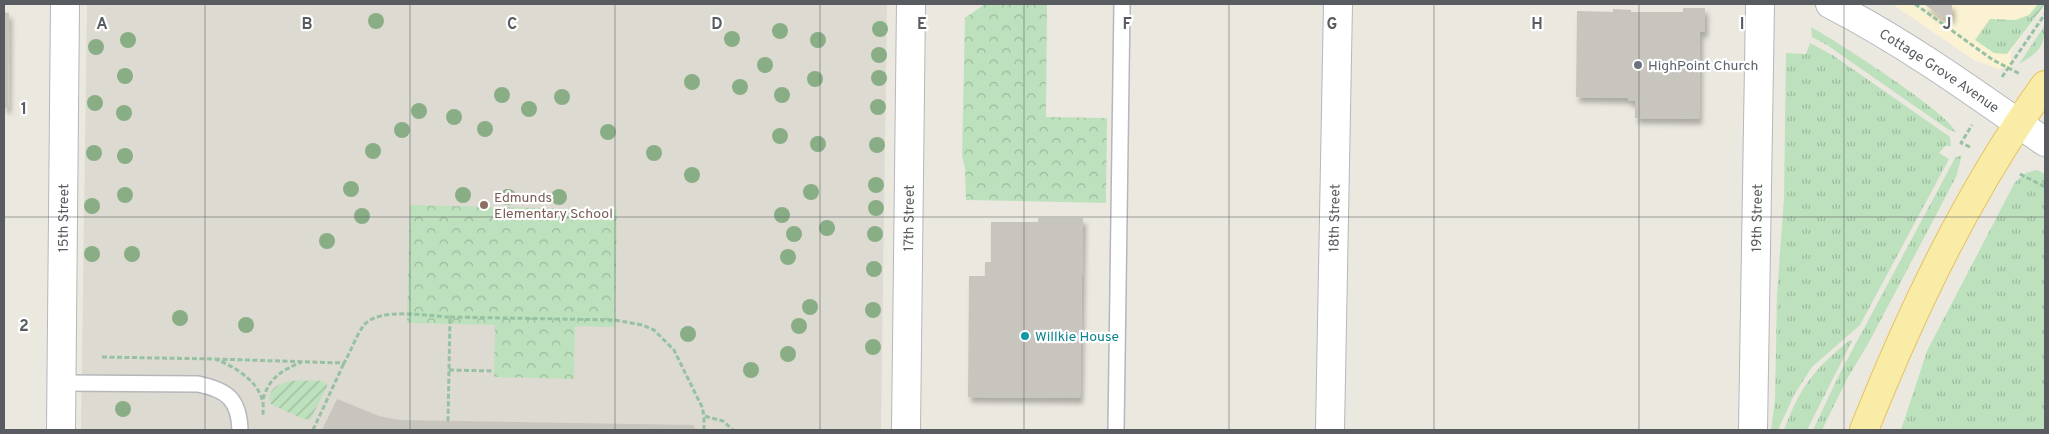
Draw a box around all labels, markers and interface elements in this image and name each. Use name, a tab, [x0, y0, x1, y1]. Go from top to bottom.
text: A	[96, 15, 108, 35]
text: B	[301, 15, 313, 35]
text: C	[507, 15, 517, 35]
text: D	[711, 15, 723, 35]
text: E	[917, 15, 927, 35]
text: F	[1122, 15, 1132, 35]
text: G	[1327, 15, 1337, 35]
text: H	[1531, 15, 1543, 35]
text: I	[1740, 15, 1744, 35]
text: J	[1943, 15, 1951, 35]
street label: Cottage Grove Avenue	[1876, 26, 2002, 117]
place label: HighPoint Church	[1648, 58, 1759, 75]
marker: HighPoint Church	[1632, 59, 1644, 71]
text: 1	[21, 100, 27, 120]
street label: 15th Street	[56, 184, 73, 252]
street label: 18th Street	[1326, 184, 1345, 252]
street label: 19th Street	[1749, 184, 1767, 252]
street label: 17th Street	[901, 185, 919, 252]
place label: Edmunds Elementary School	[494, 190, 613, 223]
marker: Edmunds Elementary School	[478, 199, 490, 211]
text: 2	[19, 317, 29, 337]
place label: Willkie House	[1035, 329, 1119, 346]
marker: Willkie House	[1019, 330, 1031, 342]

